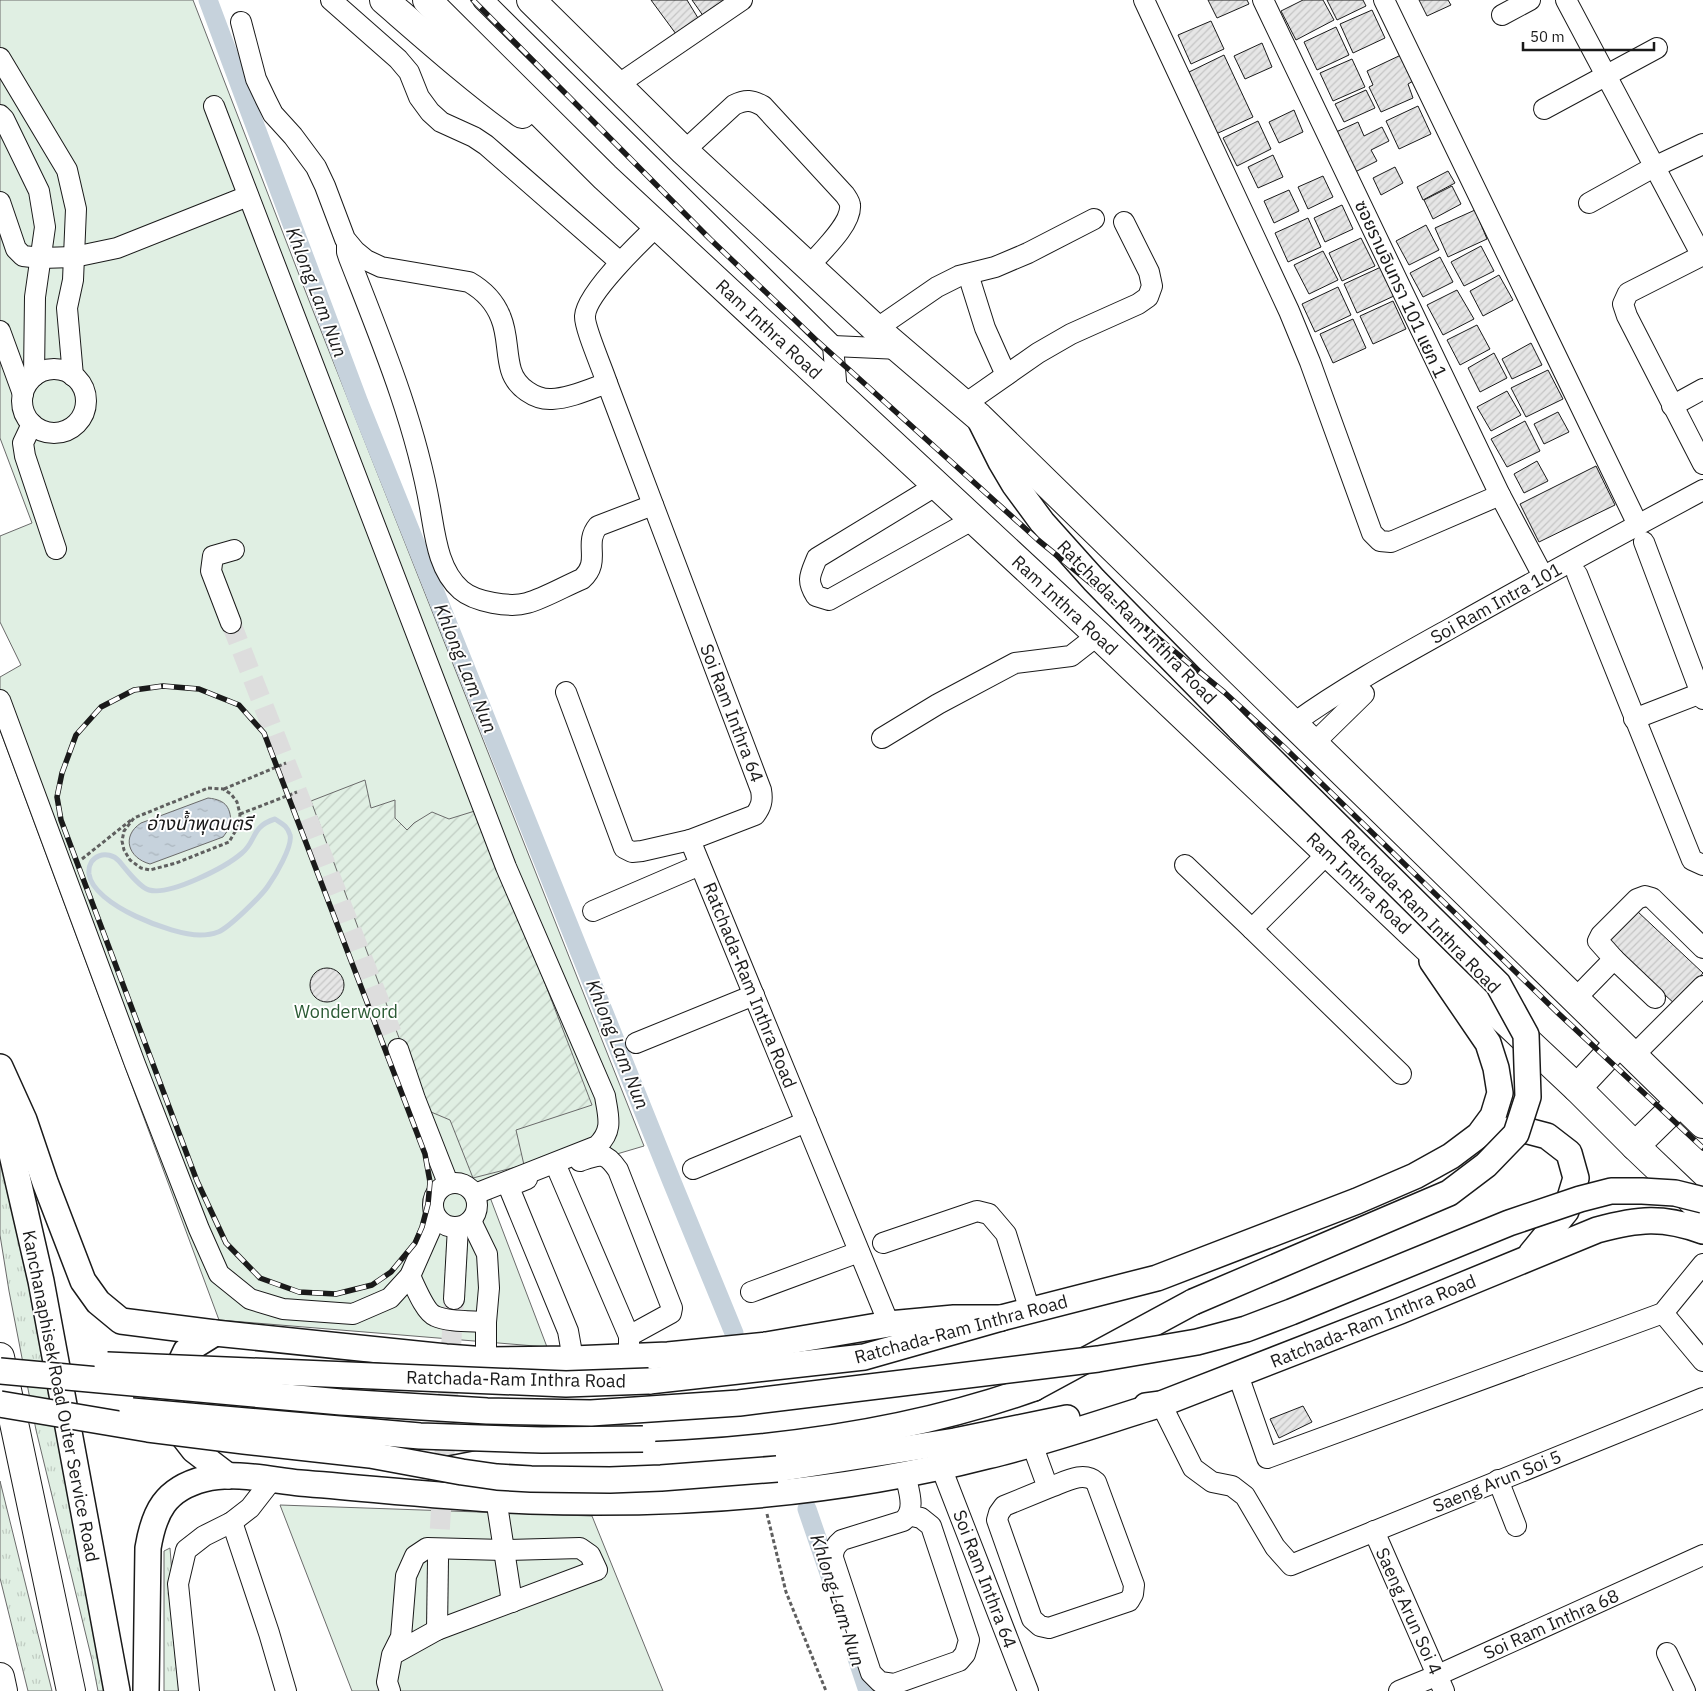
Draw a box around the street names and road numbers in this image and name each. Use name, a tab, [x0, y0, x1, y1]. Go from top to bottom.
street label: ซอยรามอินทรา 101 แยก 1	[1350, 196, 1452, 382]
street label: Ram Inthra Road	[711, 274, 827, 384]
street label: Ratchada-Ram Inthra Road	[1052, 535, 1222, 709]
street label: Ram Inthra Road	[1007, 550, 1123, 660]
street label: Soi Ram Intra 101	[1426, 557, 1566, 649]
street label: Soi Ram Inthra 64	[695, 641, 769, 786]
street label: Ratchada-Ram Inthra Road	[1336, 824, 1506, 998]
street label: Ram Inthra Road	[1302, 827, 1416, 939]
street label: Ratchada-Ram Inthra Road	[698, 879, 802, 1091]
street label: Kanchanaphisek Road Outer Service Road	[17, 1228, 105, 1564]
street label: Ratchada-Ram Inthra Road	[1267, 1269, 1479, 1373]
street label: Ratchada-Ram Inthra Road	[852, 1289, 1070, 1369]
street label: Ratchada-Ram Inthra Road	[406, 1366, 626, 1392]
street label: Saeng Arun Soi 5	[1429, 1445, 1565, 1517]
street label: Soi Ram Inthra 64	[948, 1507, 1022, 1652]
street label: Saeng Arun Soi 4	[1371, 1544, 1447, 1678]
street label: Soi Ram Inthra 68	[1480, 1584, 1622, 1664]

